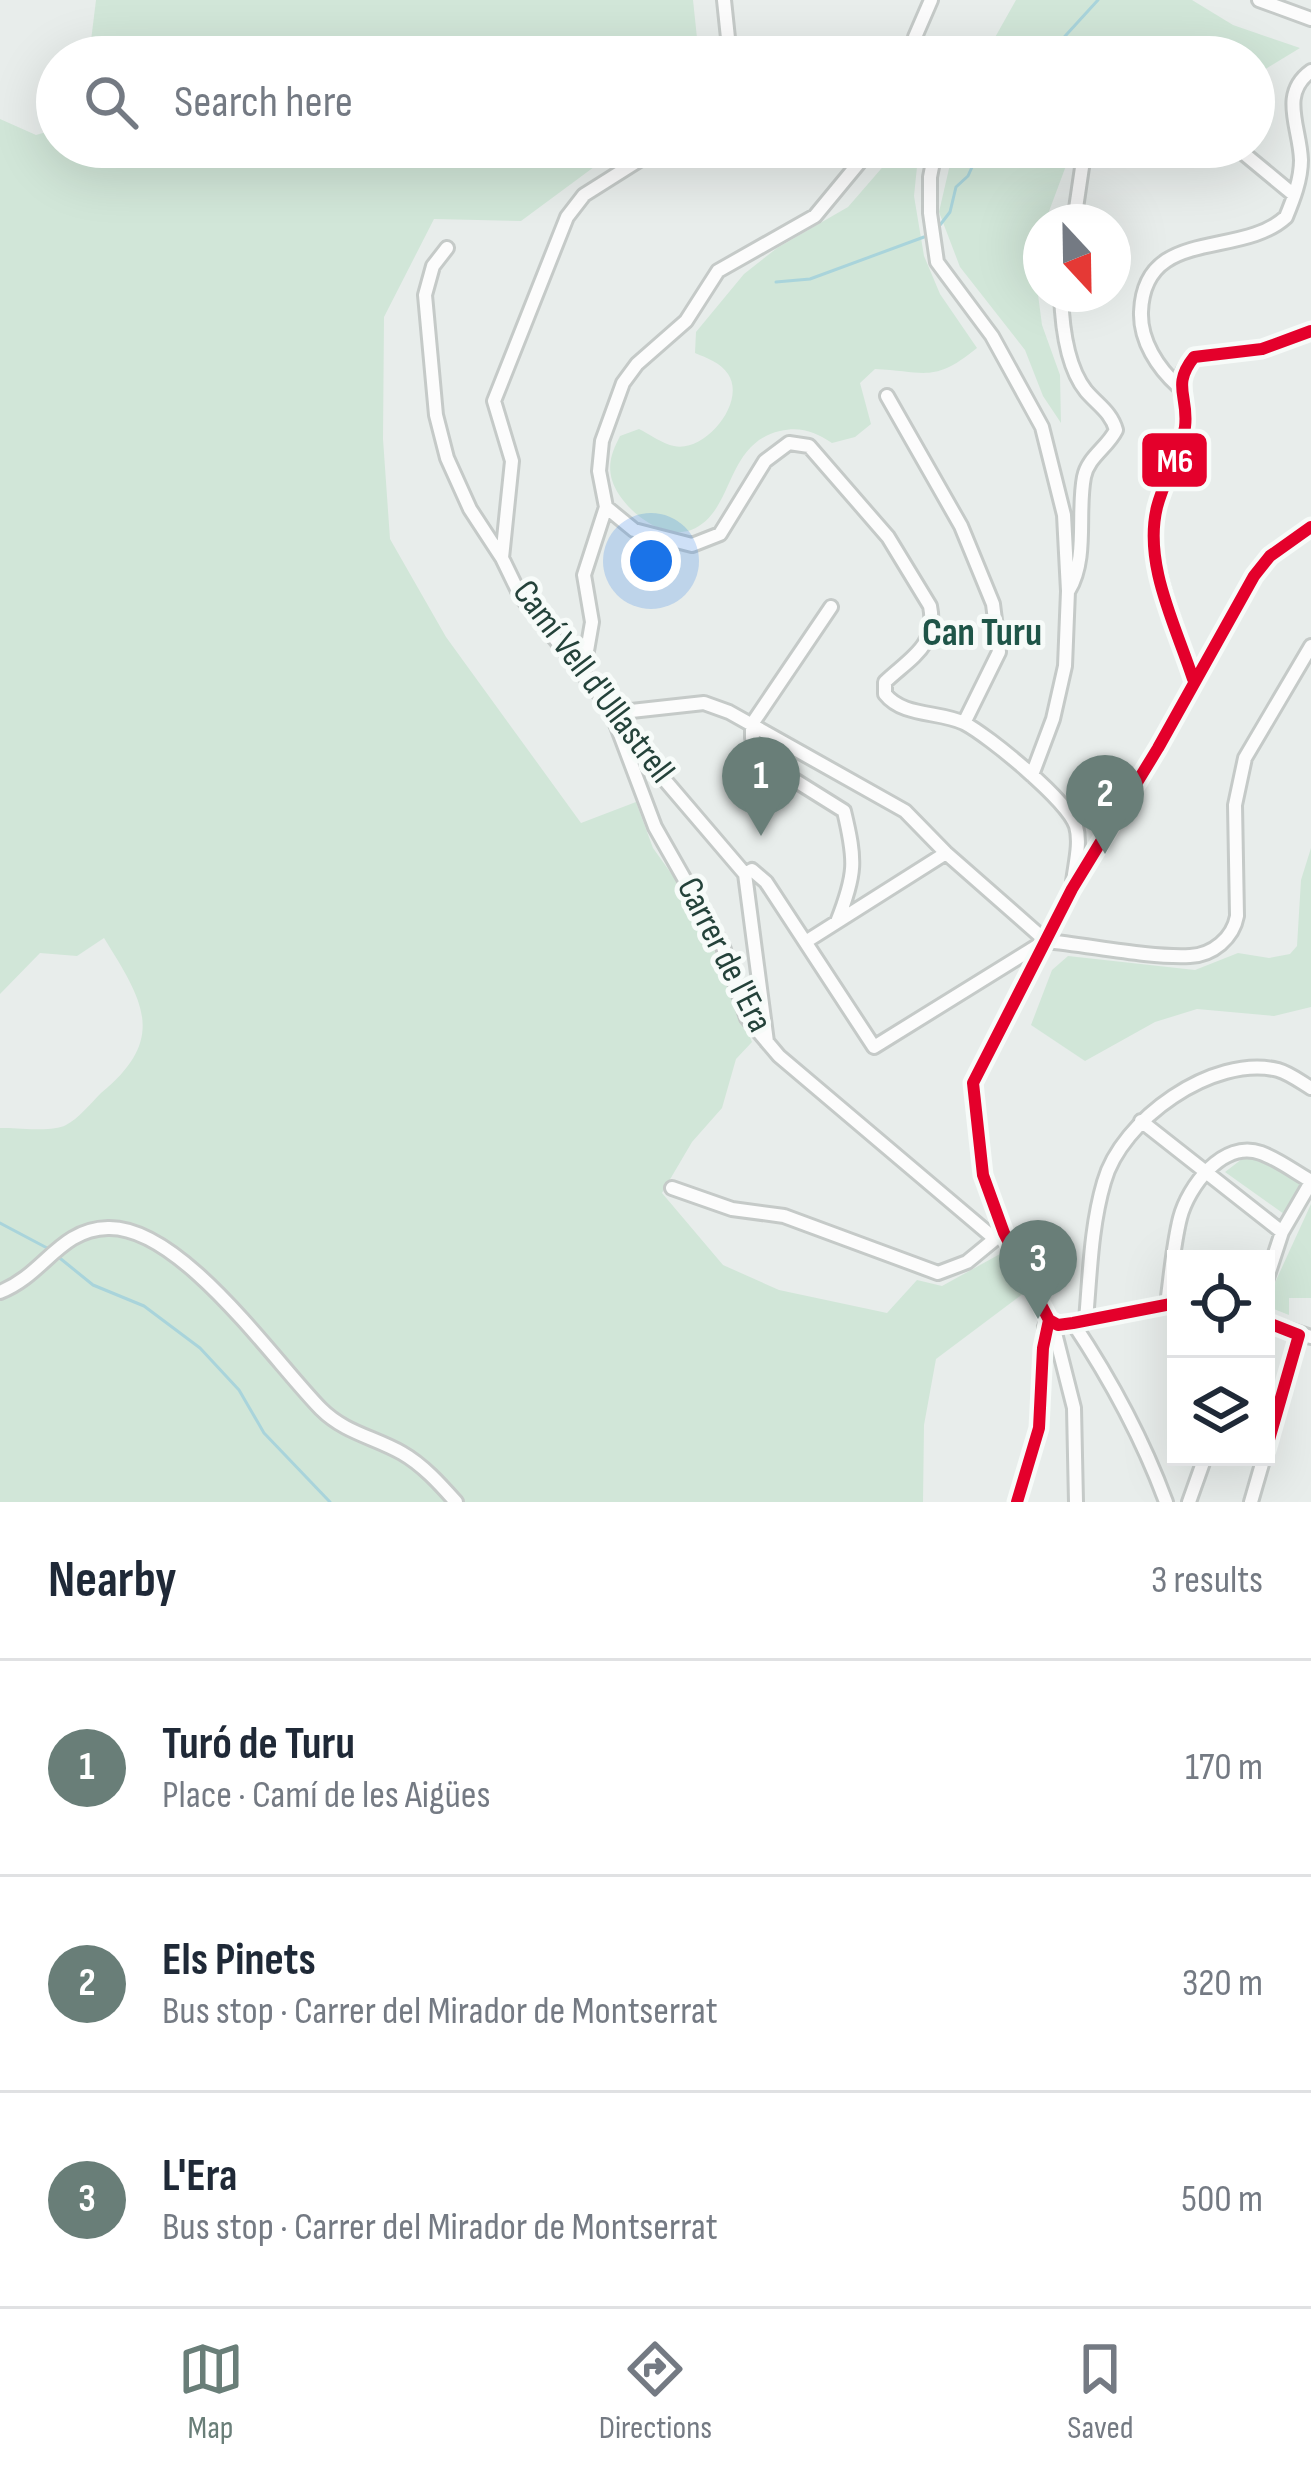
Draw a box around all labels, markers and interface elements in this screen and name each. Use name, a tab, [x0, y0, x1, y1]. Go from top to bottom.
search box	[36, 36, 1275, 168]
icon: search	[78, 69, 144, 135]
text: Search here	[174, 75, 353, 130]
north arrow	[1023, 204, 1131, 312]
line badge: M6	[1140, 431, 1209, 489]
text: M6	[1157, 442, 1193, 482]
your location	[621, 531, 681, 591]
street label: Camí Vell d'Ullastrell	[503, 572, 683, 792]
district label: Can Turu	[922, 610, 1042, 657]
pin: 1	[722, 737, 800, 836]
pin: 2	[1066, 755, 1144, 854]
street label: Carrer de l'Era	[667, 871, 781, 1039]
pin: 3	[999, 1220, 1077, 1319]
map controls	[1167, 1250, 1275, 1466]
button: locate	[1167, 1250, 1275, 1358]
button: layers	[1167, 1358, 1275, 1466]
text: Nearby	[48, 1550, 177, 1611]
text: 3 results	[1151, 1557, 1263, 1604]
text: Turó de Turu	[162, 1717, 355, 1772]
text: 1	[79, 1744, 95, 1791]
text: 170 m	[1185, 1744, 1263, 1791]
text: Place · Camí de les Aigües	[162, 1772, 491, 1819]
text: Els Pinets	[162, 1933, 316, 1988]
text: 2	[78, 1960, 96, 2007]
text: 320 m	[1182, 1960, 1263, 2007]
text: Bus stop · Carrer del Mirador de Montserrat	[162, 1988, 718, 2035]
text: L'Era	[162, 2149, 237, 2204]
text: 3	[78, 2176, 96, 2223]
text: 500 m	[1181, 2176, 1263, 2223]
text: Bus stop · Carrer del Mirador de Montserrat	[162, 2204, 718, 2251]
tab: Map	[178, 2336, 244, 2448]
tab: Directions	[599, 2336, 712, 2448]
tab: Saved	[1067, 2336, 1133, 2448]

